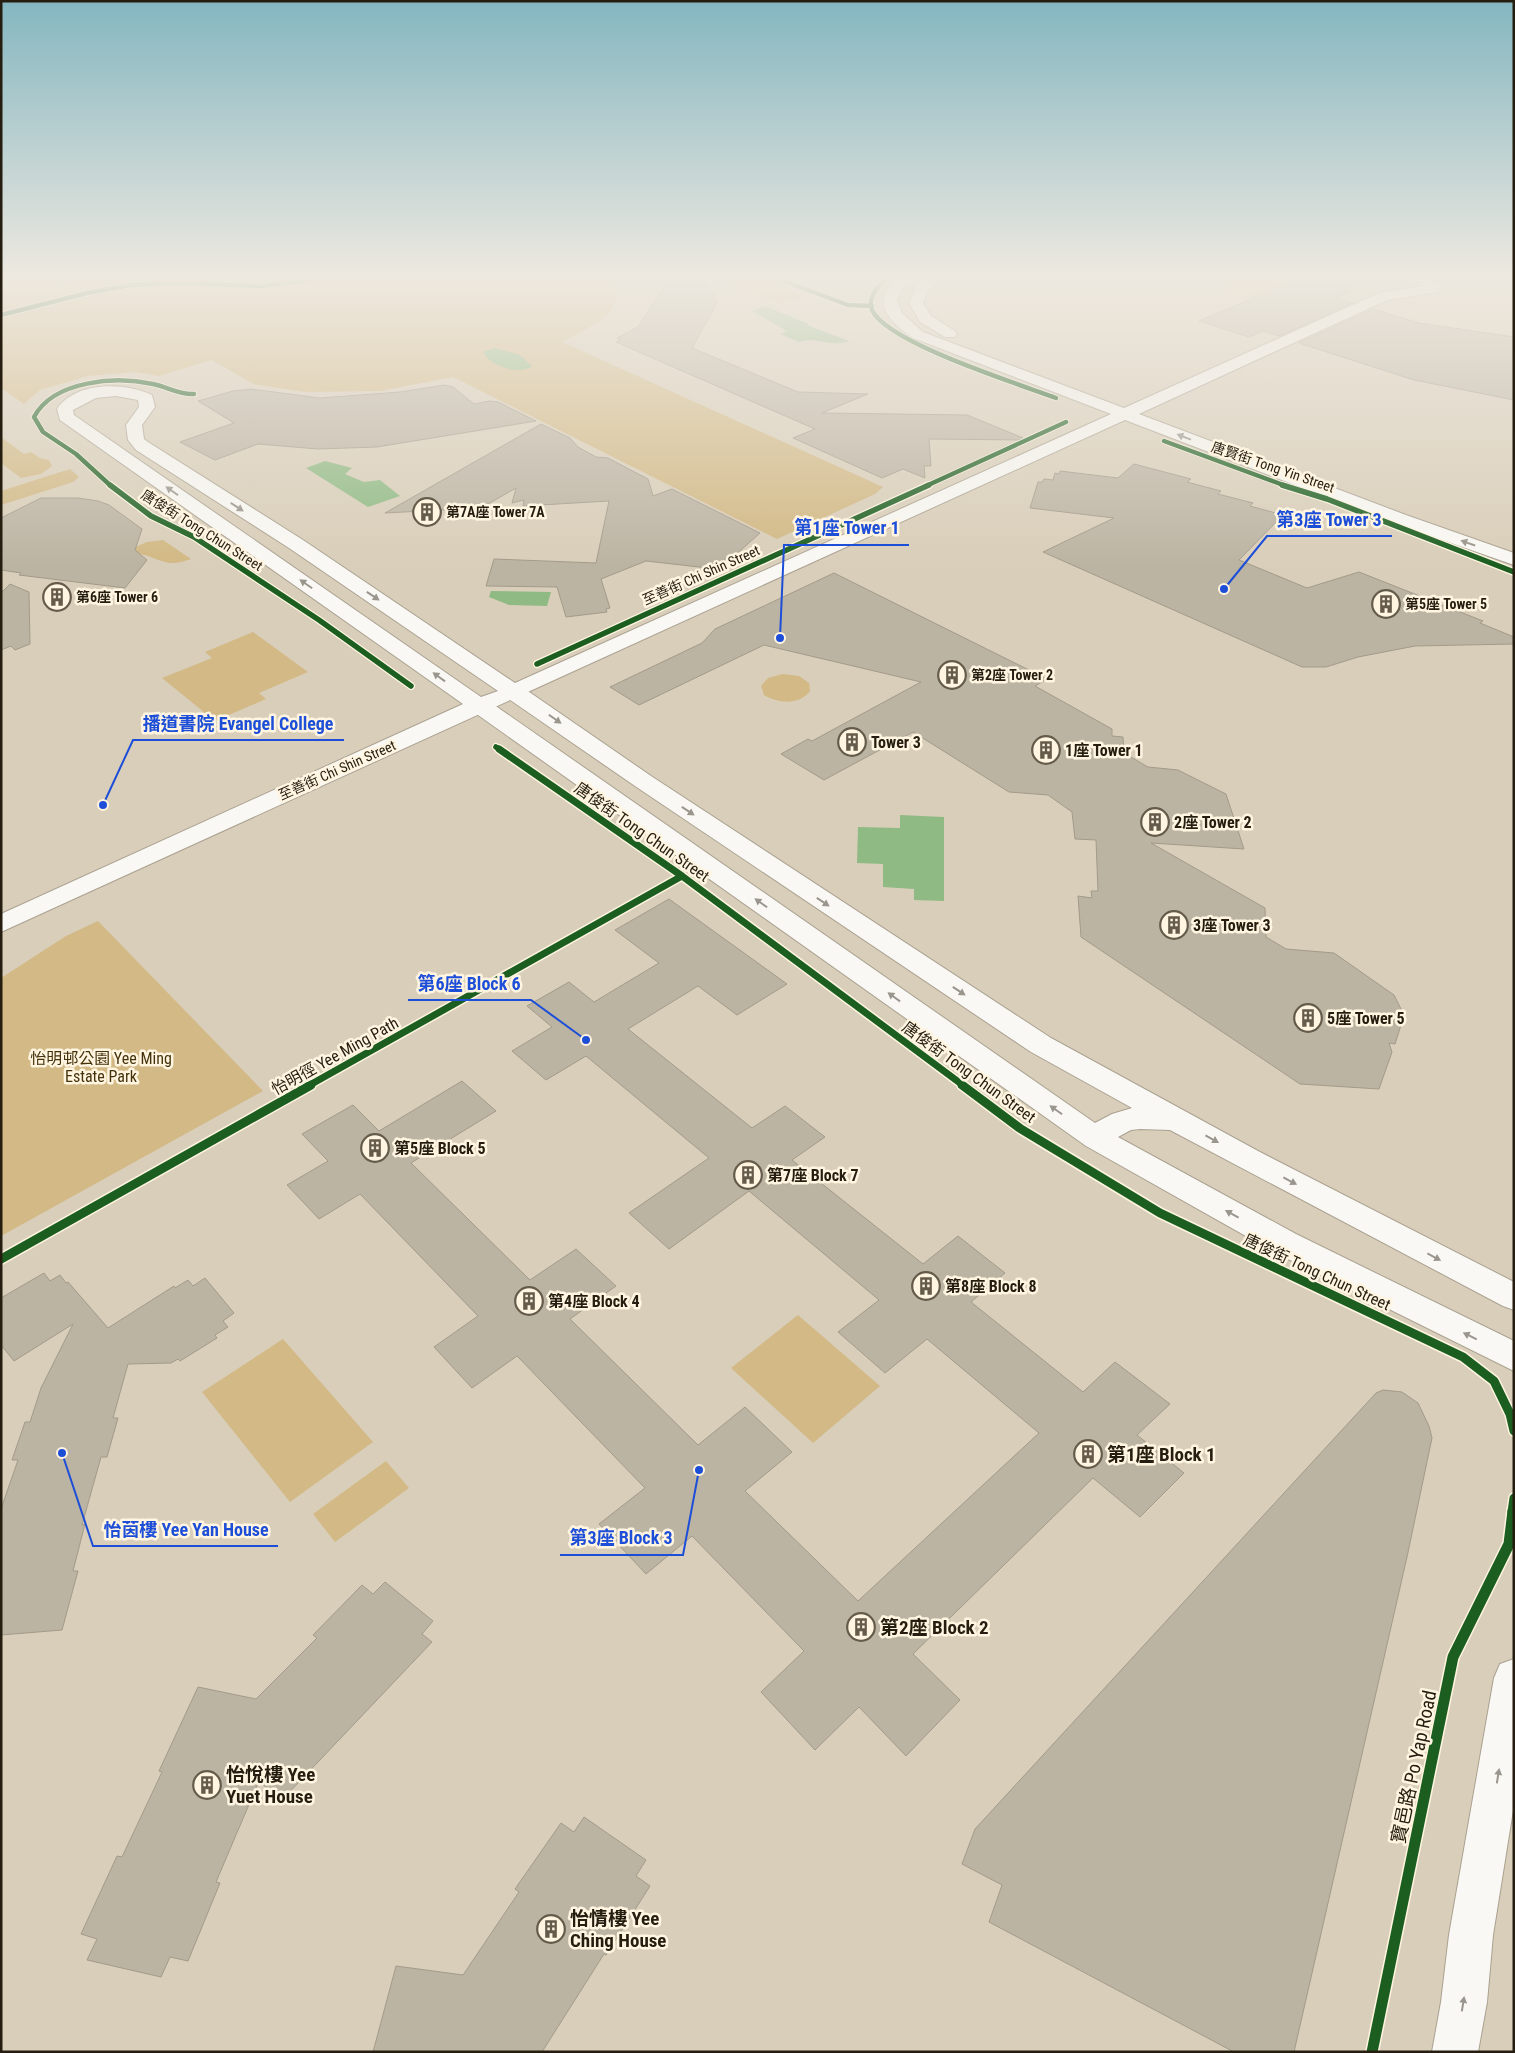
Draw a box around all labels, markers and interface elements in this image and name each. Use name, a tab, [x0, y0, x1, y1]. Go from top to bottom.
one-way arrow	[1177, 433, 1192, 440]
street label: 唐賢街 Tong Yin Street	[1209, 438, 1337, 496]
street label: 唐俊街 Tong Chun Street	[138, 486, 266, 574]
one-way arrow	[165, 486, 179, 496]
building icon: 第7A座 Tower 7A	[412, 497, 442, 527]
one-way arrow	[231, 502, 244, 512]
callout: 第3座 Tower 3	[1267, 503, 1392, 536]
place label: 第7A座 Tower 7A	[446, 504, 545, 520]
text: 第3座 Tower 3	[1276, 509, 1382, 530]
callout: 第1座 Tower 1	[784, 512, 909, 545]
text: 第1座 Tower 1	[794, 517, 900, 538]
one-way arrow	[1460, 539, 1475, 546]
street label: 至善街 Chi Shin Street	[640, 542, 762, 608]
one-way arrow	[299, 579, 313, 589]
building icon: 第6座 Tower 6	[42, 582, 72, 612]
place label: 第6座 Tower 6	[76, 589, 158, 605]
building icon: 第5座 Tower 5	[1371, 589, 1401, 619]
one-way arrow	[366, 592, 380, 601]
place label: 第5座 Tower 5	[1405, 596, 1487, 612]
building icon: 第2座 Tower 2	[937, 660, 967, 690]
place label: 第2座 Tower 2	[971, 667, 1053, 683]
one-way arrow	[432, 672, 446, 682]
callout: 播道書院 Evangel College	[133, 707, 344, 740]
text: 播道書院 Evangel College	[143, 713, 334, 734]
one-way arrow	[548, 714, 561, 724]
building icon: Tower 3	[837, 727, 867, 757]
place label: Tower 3	[871, 733, 921, 752]
building icon: 1座 Tower 1	[1031, 735, 1061, 765]
street label: 至善街 Chi Shin Street	[276, 737, 398, 803]
place label: 1座 Tower 1	[1065, 741, 1143, 760]
street label: 唐俊街 Tong Chun Street	[571, 778, 713, 886]
one-way arrow	[682, 806, 695, 816]
building icon: 2座 Tower 2	[1140, 807, 1170, 837]
place label: 2座 Tower 2	[1174, 813, 1252, 832]
one-way arrow	[817, 897, 830, 906]
one-way arrow	[754, 898, 768, 908]
building icon: 3座 Tower 3	[1159, 910, 1189, 940]
place label: 3座 Tower 3	[1193, 916, 1271, 935]
callout: 第6座 Block 6	[408, 967, 531, 1000]
text: 第6座 Block 6	[418, 973, 520, 994]
one-way arrow	[952, 987, 966, 996]
one-way arrow	[887, 992, 901, 1002]
building icon: 5座 Tower 5	[1293, 1003, 1323, 1033]
place label: 5座 Tower 5	[1327, 1009, 1405, 1028]
street label: 怡明徑 Yee Ming Path	[268, 1013, 402, 1099]
street label: 唐俊街 Tong Chun Street	[899, 1017, 1040, 1127]
park label: 怡明邨公園 Yee Ming Estate Park	[30, 1049, 172, 1086]
one-way arrow	[1049, 1105, 1063, 1115]
building icon: 第5座 Block 5	[360, 1133, 390, 1163]
one-way arrow	[1206, 1135, 1219, 1144]
place label: 第5座 Block 5	[394, 1139, 486, 1158]
building icon: 第7座 Block 7	[733, 1160, 763, 1190]
place label: 第7座 Block 7	[767, 1166, 859, 1185]
one-way arrow	[1283, 1177, 1297, 1186]
one-way arrow	[1225, 1209, 1238, 1218]
street label: 唐俊街 Tong Chun Street	[1240, 1230, 1394, 1315]
one-way arrow	[1427, 1253, 1441, 1261]
building icon: 第8座 Block 8	[911, 1271, 941, 1301]
place label: 第8座 Block 8	[945, 1277, 1037, 1296]
building icon: 第4座 Block 4	[514, 1286, 544, 1316]
place label: 第4座 Block 4	[548, 1292, 640, 1311]
one-way arrow	[1463, 1331, 1477, 1339]
building icon: 第1座 Block 1	[1073, 1439, 1103, 1469]
place label: 第1座 Block 1	[1107, 1443, 1216, 1466]
callout: 怡茵樓 Yee Yan House	[93, 1513, 278, 1546]
text: 怡茵樓 Yee Yan House	[103, 1519, 269, 1540]
callout: 第3座 Block 3	[560, 1522, 683, 1555]
text: 第3座 Block 3	[570, 1527, 672, 1548]
building icon: 第2座 Block 2	[846, 1612, 876, 1642]
place label: 第2座 Block 2	[880, 1616, 989, 1639]
street label: 寶邑路 Po Yap Road	[1387, 1688, 1441, 1846]
place label: 怡悅樓 Yee Yuet House	[226, 1763, 315, 1808]
one-way arrow	[1494, 1767, 1502, 1783]
building icon: 怡悅樓 Yee Yuet House	[192, 1770, 222, 1800]
place label: 怡情樓 Yee Ching House	[570, 1907, 666, 1952]
building icon: 怡情樓 Yee Ching House	[536, 1914, 566, 1944]
one-way arrow	[1460, 1995, 1468, 2011]

